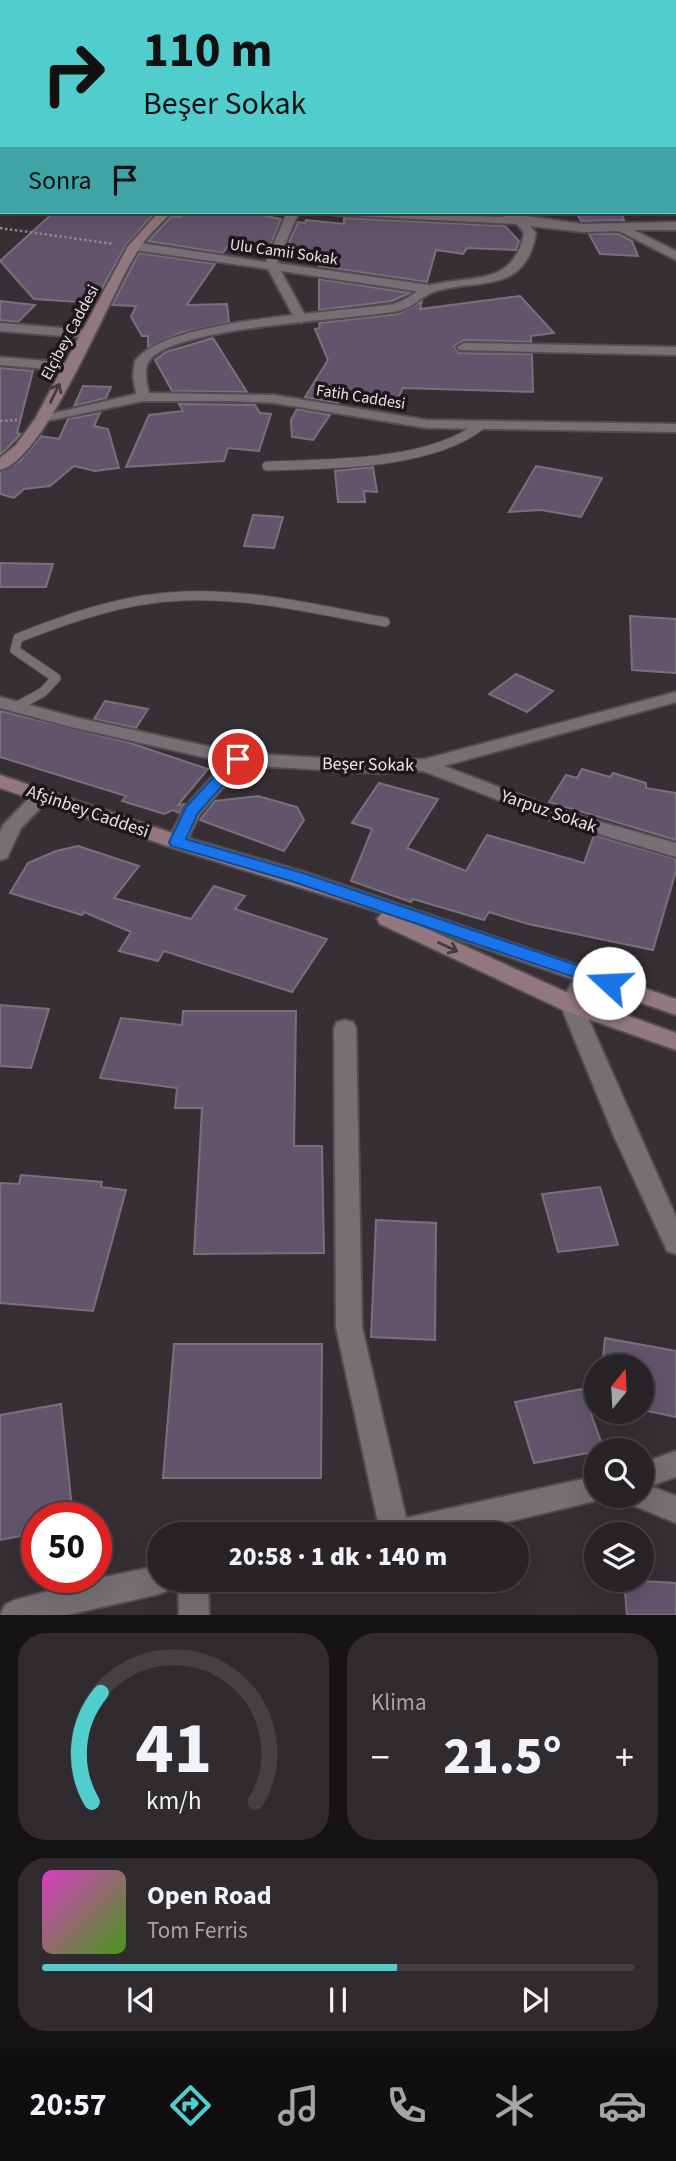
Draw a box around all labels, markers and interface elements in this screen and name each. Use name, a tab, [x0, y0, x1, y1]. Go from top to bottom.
text: 110 m	[143, 16, 272, 86]
icon: right	[28, 28, 119, 119]
text: Beşer Sokak	[143, 81, 306, 127]
icon: arrive	[106, 161, 144, 199]
text: Sonra	[28, 162, 92, 199]
street label: Ulu Camii Sokak	[228, 234, 339, 270]
street label: Elçibey Caddesi	[36, 281, 104, 384]
street label: Fatih Caddesi	[315, 379, 407, 415]
one-way arrow	[49, 383, 63, 404]
pin	[208, 729, 268, 789]
icon: arrive	[219, 740, 257, 778]
street label: Beşer Sokak	[322, 751, 414, 778]
street label: Afşinbey Caddesi	[23, 779, 152, 844]
street label: Yarpuz Sokak	[497, 783, 600, 840]
one-way arrow	[437, 941, 458, 954]
position arrow	[572, 946, 646, 1020]
north arrow	[584, 1354, 654, 1424]
map controls	[584, 1354, 654, 1592]
button: search	[584, 1438, 654, 1508]
speed limit sign: 50	[21, 1502, 112, 1593]
button: layers	[584, 1522, 654, 1592]
text: 20:58 · 1 dk · 140 m	[229, 1538, 447, 1575]
text: Klima	[371, 1686, 427, 1719]
text: 41	[135, 1698, 212, 1802]
text: 21.5°	[443, 1720, 562, 1794]
text: −	[371, 1731, 390, 1785]
text: +	[615, 1731, 634, 1785]
text: km/h	[146, 1783, 201, 1819]
text: Open Road	[147, 1877, 272, 1914]
text: Tom Ferris	[147, 1914, 248, 1947]
icon: previous	[122, 1981, 160, 2019]
icon: pause	[319, 1981, 357, 2019]
icon: next	[516, 1981, 554, 2019]
icon: directions	[166, 2081, 215, 2130]
icon: music	[274, 2081, 323, 2130]
icon: phone	[382, 2081, 431, 2130]
icon: climate	[490, 2081, 539, 2130]
icon: car	[598, 2081, 647, 2130]
text: 20:57	[29, 2082, 107, 2128]

